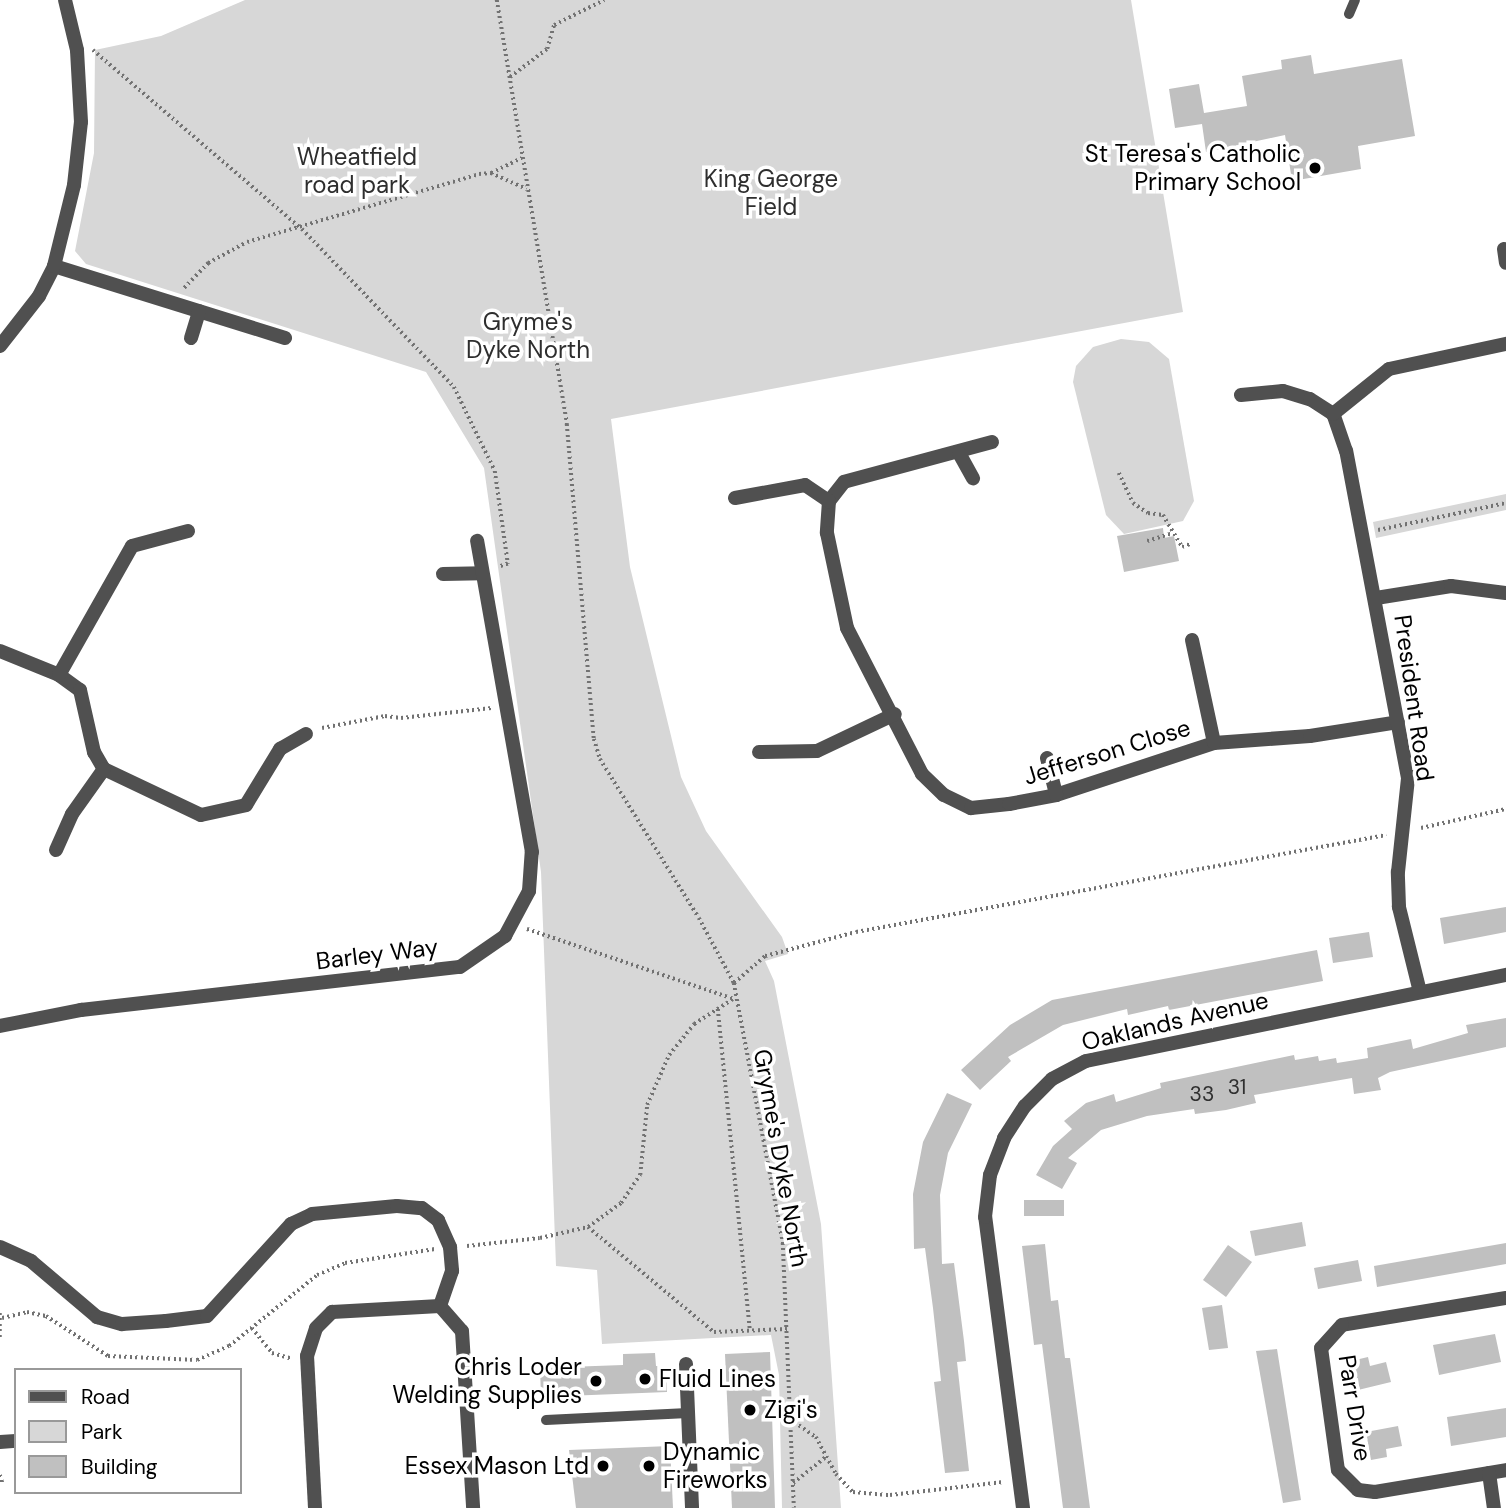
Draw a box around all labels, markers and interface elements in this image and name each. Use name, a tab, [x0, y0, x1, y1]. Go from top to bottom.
place label: St Teresa's Catholic Primary School	[1085, 140, 1301, 196]
park label: Wheatfield road park	[297, 143, 417, 199]
marker: St Teresa's Catholic Primary School	[1307, 160, 1323, 176]
park label: King George Field	[704, 165, 838, 221]
park label: Gryme's Dyke North	[466, 308, 590, 364]
street label: President Road	[1388, 613, 1440, 783]
street label: Jefferson Close	[1020, 713, 1194, 791]
street label: Barley Way	[314, 932, 440, 976]
street label: Oaklands Avenue	[1079, 985, 1271, 1057]
street label: Gryme's Dyke North	[748, 1047, 814, 1269]
house number: 31	[1228, 1074, 1246, 1100]
house number: 33	[1190, 1081, 1214, 1107]
place label: Chris Loder Welding Supplies	[392, 1353, 582, 1409]
street label: Parr Drive	[1332, 1353, 1378, 1463]
place label: Fluid Lines	[659, 1365, 776, 1393]
legend	[14, 1368, 242, 1494]
marker: Fluid Lines	[637, 1371, 653, 1387]
marker: Chris Loder Welding Supplies	[588, 1373, 604, 1389]
text: Road	[81, 1383, 130, 1411]
place label: Zigi's	[764, 1396, 818, 1424]
marker: Zigi's	[742, 1402, 758, 1418]
text: Park	[81, 1418, 122, 1446]
place label: Dynamic Fireworks	[663, 1438, 768, 1494]
place label: Essex Mason Ltd	[405, 1452, 589, 1480]
text: Building	[81, 1453, 157, 1481]
marker: Essex Mason Ltd	[595, 1458, 611, 1474]
marker: Dynamic Fireworks	[641, 1458, 657, 1474]

